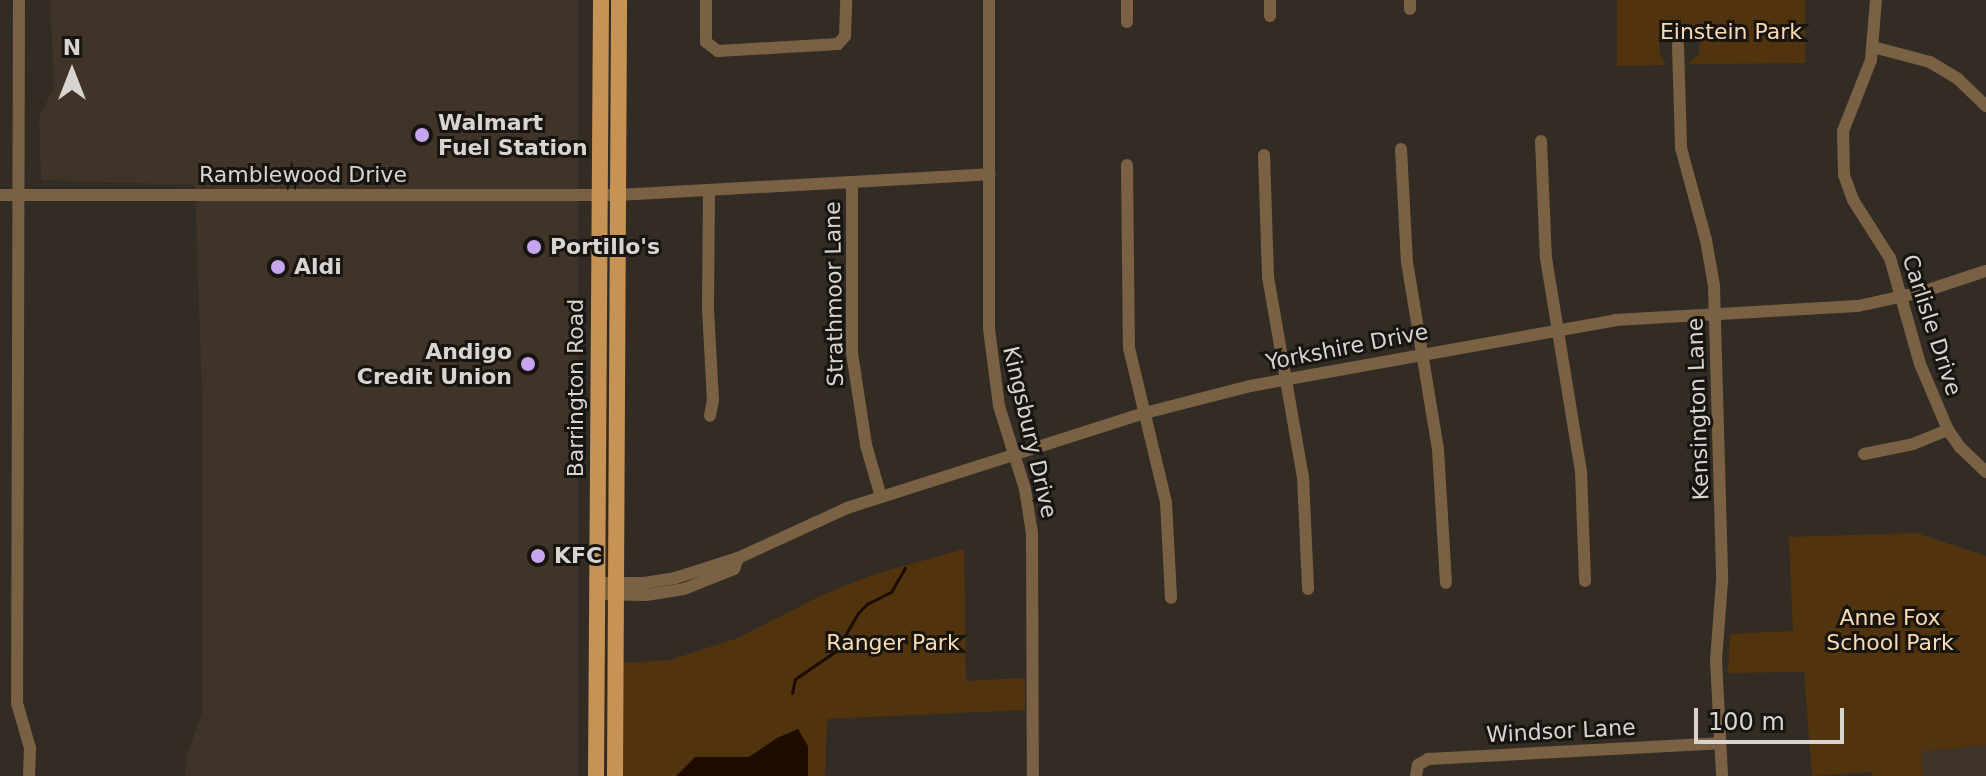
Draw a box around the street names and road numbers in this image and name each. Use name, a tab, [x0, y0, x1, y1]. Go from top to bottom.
street label: Ramblewood Drive	[199, 162, 407, 188]
street label: Strathmoor Lane	[819, 201, 849, 387]
street label: Carlisle Drive	[1897, 251, 1967, 399]
street label: Barrington Road	[563, 299, 589, 477]
street label: Kensington Lane	[1682, 317, 1714, 501]
street label: Yorkshire Drive	[1263, 318, 1431, 376]
street label: Kingsbury Drive	[997, 344, 1063, 520]
street label: Windsor Lane	[1486, 714, 1636, 748]

